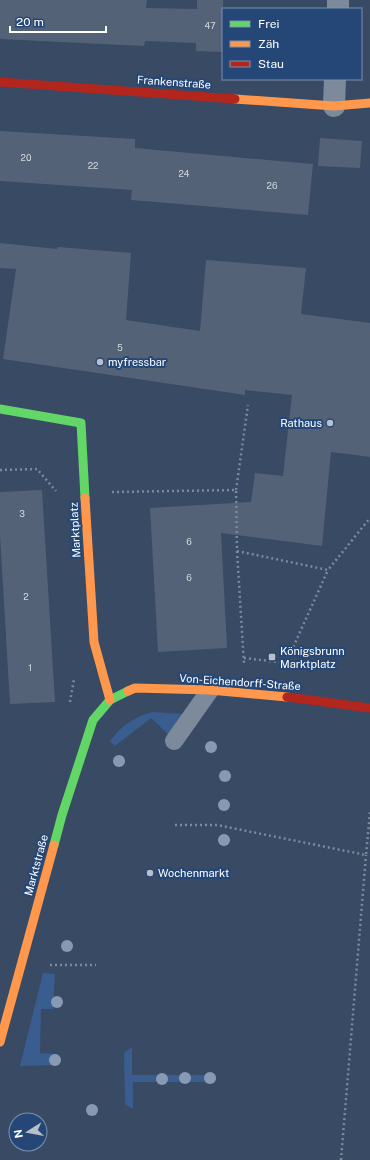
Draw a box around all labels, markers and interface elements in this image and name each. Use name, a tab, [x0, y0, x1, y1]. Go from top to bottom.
scale bar	[10, 8, 106, 34]
legend	[222, 8, 362, 80]
text: 20 m	[16, 15, 44, 29]
text: Frei	[258, 17, 280, 31]
house number: 47	[204, 20, 216, 31]
text: Zäh	[258, 37, 279, 51]
text: Stau	[258, 57, 284, 71]
street label: Frankenstraße	[137, 73, 211, 91]
house number: 20	[21, 152, 32, 163]
house number: 22	[88, 160, 98, 171]
house number: 24	[178, 168, 190, 179]
house number: 26	[267, 180, 278, 191]
house number: 5	[117, 342, 123, 353]
place label: myfressbar	[108, 356, 166, 368]
marker: myfressbar	[95, 357, 105, 367]
place label: Rathaus	[280, 417, 322, 429]
marker: Rathaus	[325, 418, 335, 428]
street label: Marktplatz	[68, 502, 82, 558]
house number: 3	[19, 508, 25, 519]
house number: 6	[186, 536, 192, 547]
house number: 6	[186, 572, 192, 583]
house number: 2	[23, 591, 29, 602]
place label: Königsbrunn Marktplatz	[280, 645, 345, 670]
marker: Königsbrunn Marktplatz	[267, 652, 277, 662]
house number: 1	[28, 662, 32, 673]
street label: Von-Eichendorff-Straße	[179, 672, 301, 692]
street label: Marktstraße	[22, 833, 50, 897]
place label: Wochenmarkt	[158, 867, 229, 879]
marker: Wochenmarkt	[145, 868, 155, 878]
north arrow	[8, 1112, 48, 1152]
text: N	[11, 1129, 25, 1139]

